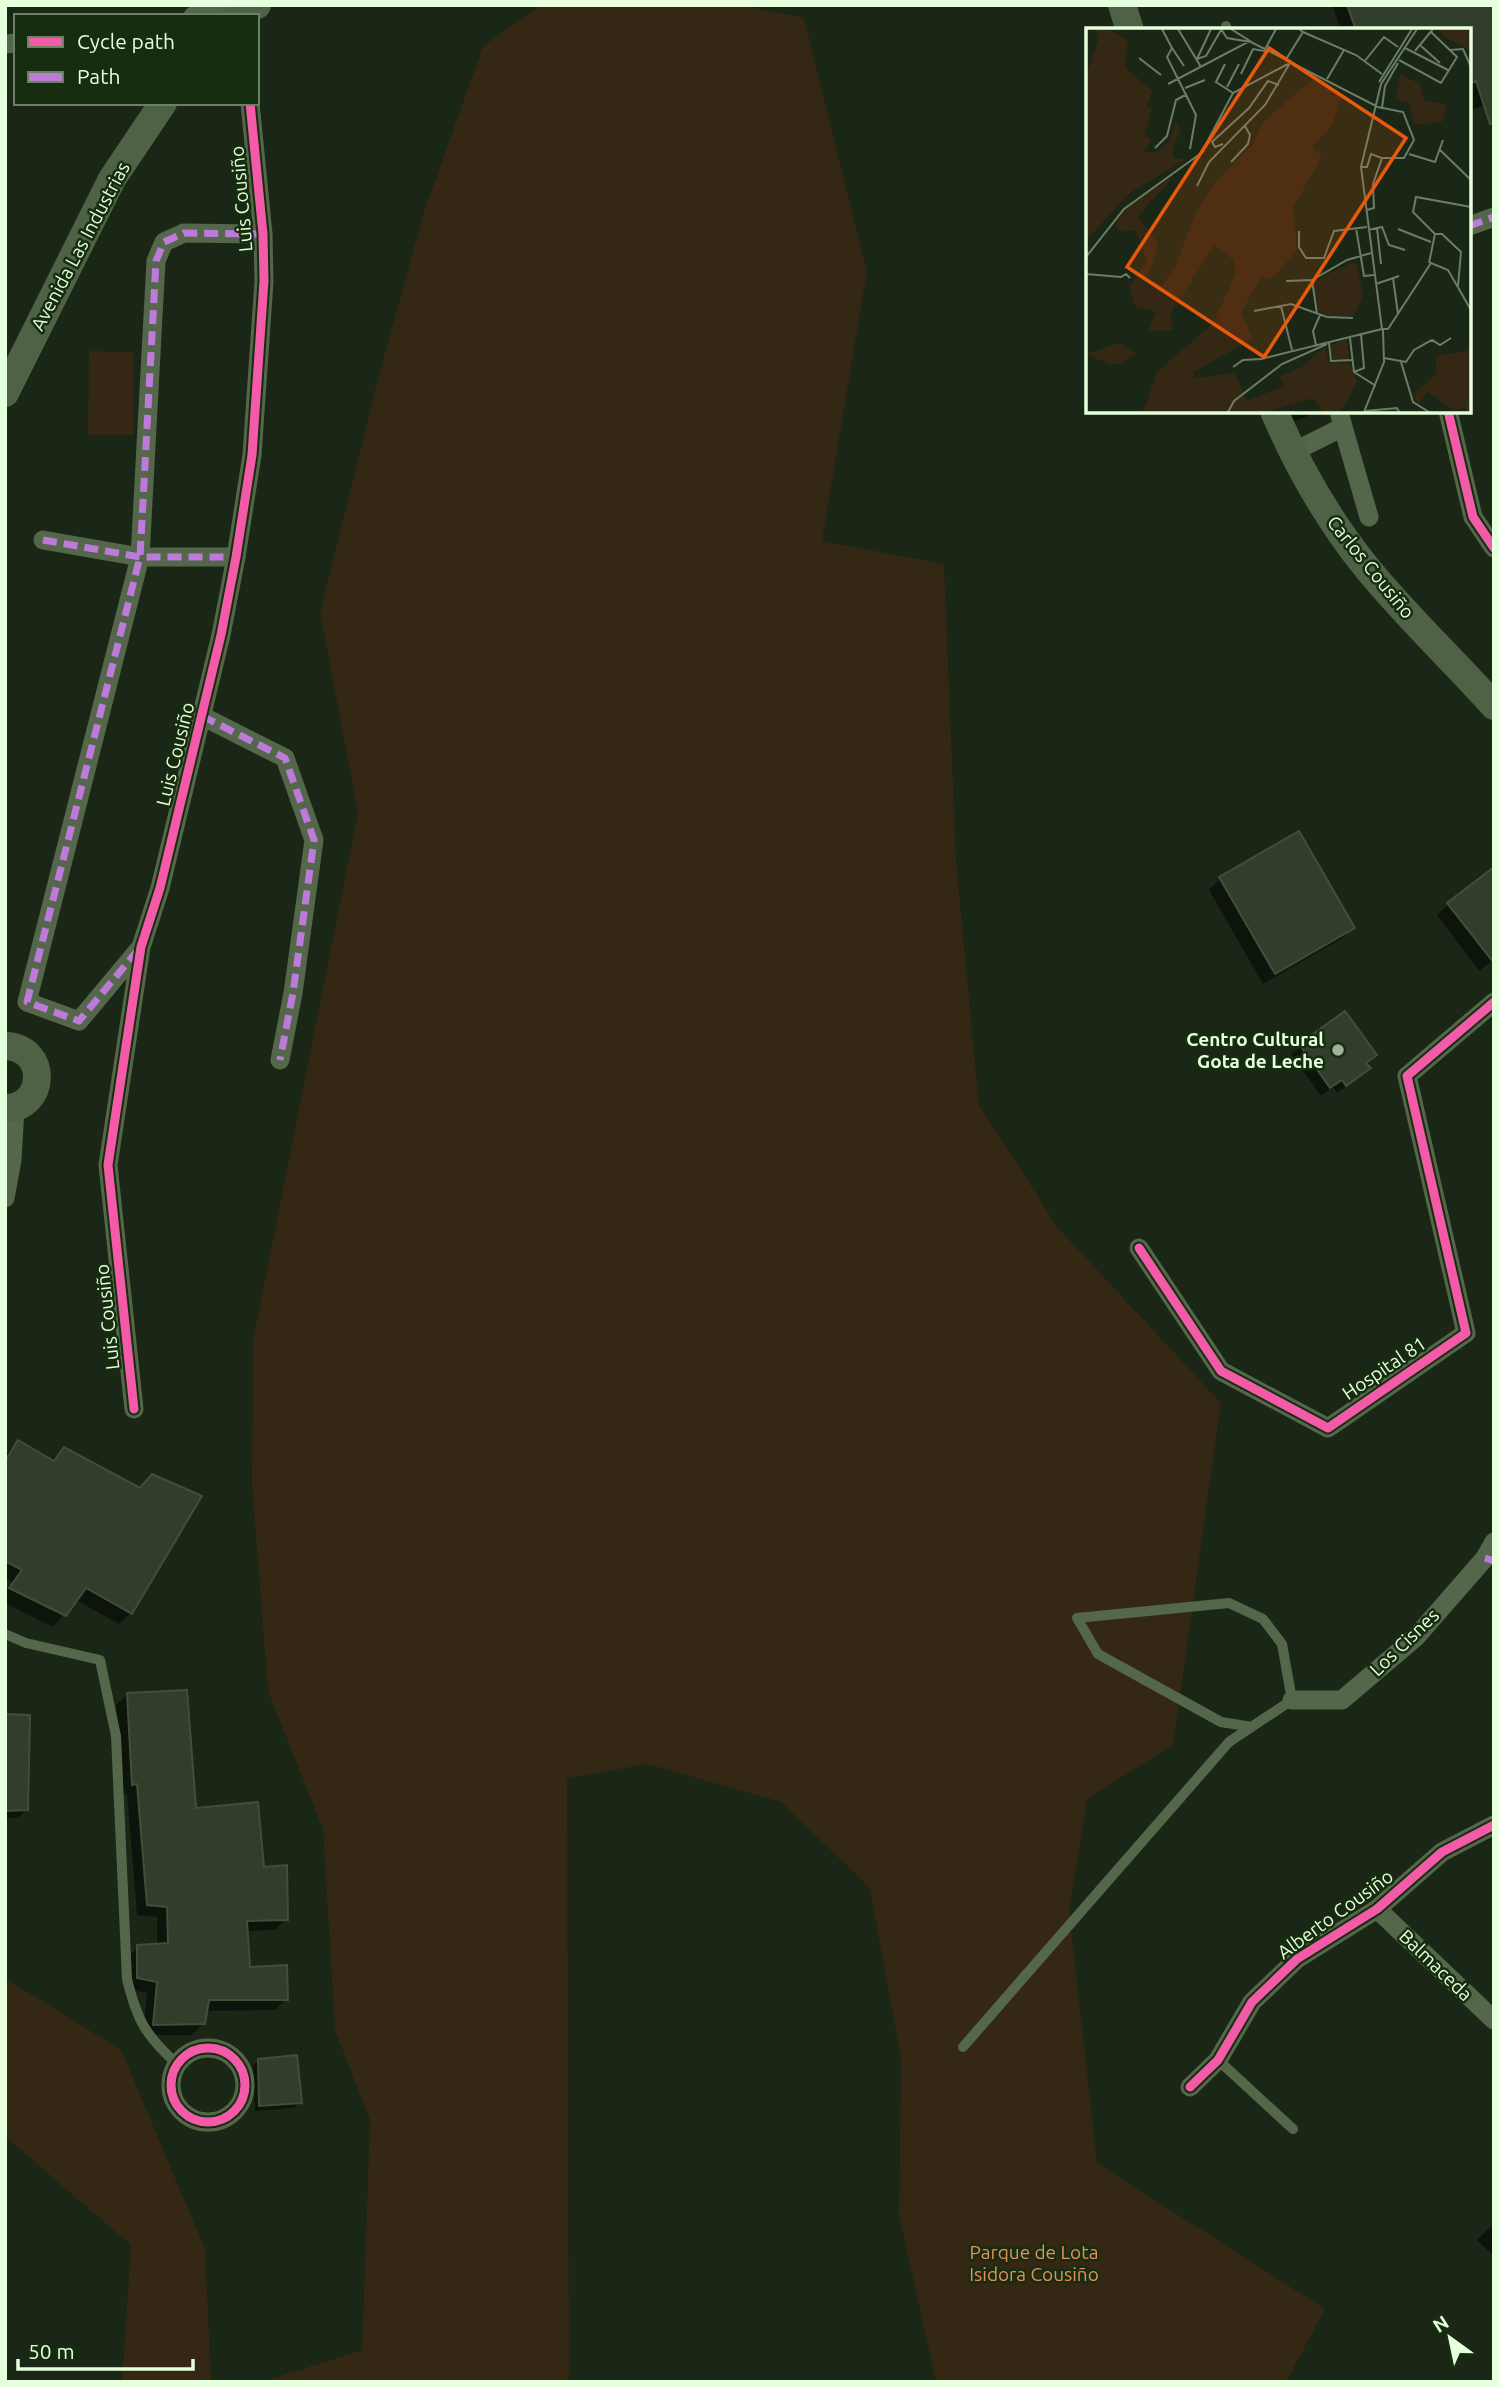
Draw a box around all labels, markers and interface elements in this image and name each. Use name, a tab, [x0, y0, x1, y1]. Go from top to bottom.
legend	[14, 14, 259, 105]
inset map	[1086, 28, 1471, 413]
text: Cycle path	[77, 29, 175, 53]
text: Path	[77, 64, 120, 88]
street label: Luis Cousiño	[225, 145, 257, 253]
street label: Avenida Las Industrias	[26, 158, 134, 334]
street label: Carlos Cousiño	[1323, 511, 1419, 623]
street label: Luis Cousiño	[151, 700, 199, 808]
place label: Centro Cultural Gota de Leche	[1186, 1028, 1324, 1072]
marker: Centro Cultural Gota de Leche	[1330, 1042, 1346, 1058]
street label: Luis Cousiño	[91, 1263, 123, 1371]
street label: Hospital 81	[1338, 1332, 1430, 1404]
street label: Los Cisnes	[1365, 1604, 1443, 1680]
street label: Alberto Cousiño	[1273, 1865, 1397, 1963]
street label: Balmaceda	[1395, 1925, 1477, 2005]
park label: Parque de Lota Isidora Cousiño	[969, 2241, 1099, 2285]
north arrow	[1415, 2303, 1485, 2373]
text: N	[1429, 2311, 1453, 2337]
scale bar	[18, 2328, 192, 2372]
text: 50 m	[28, 2339, 75, 2363]

